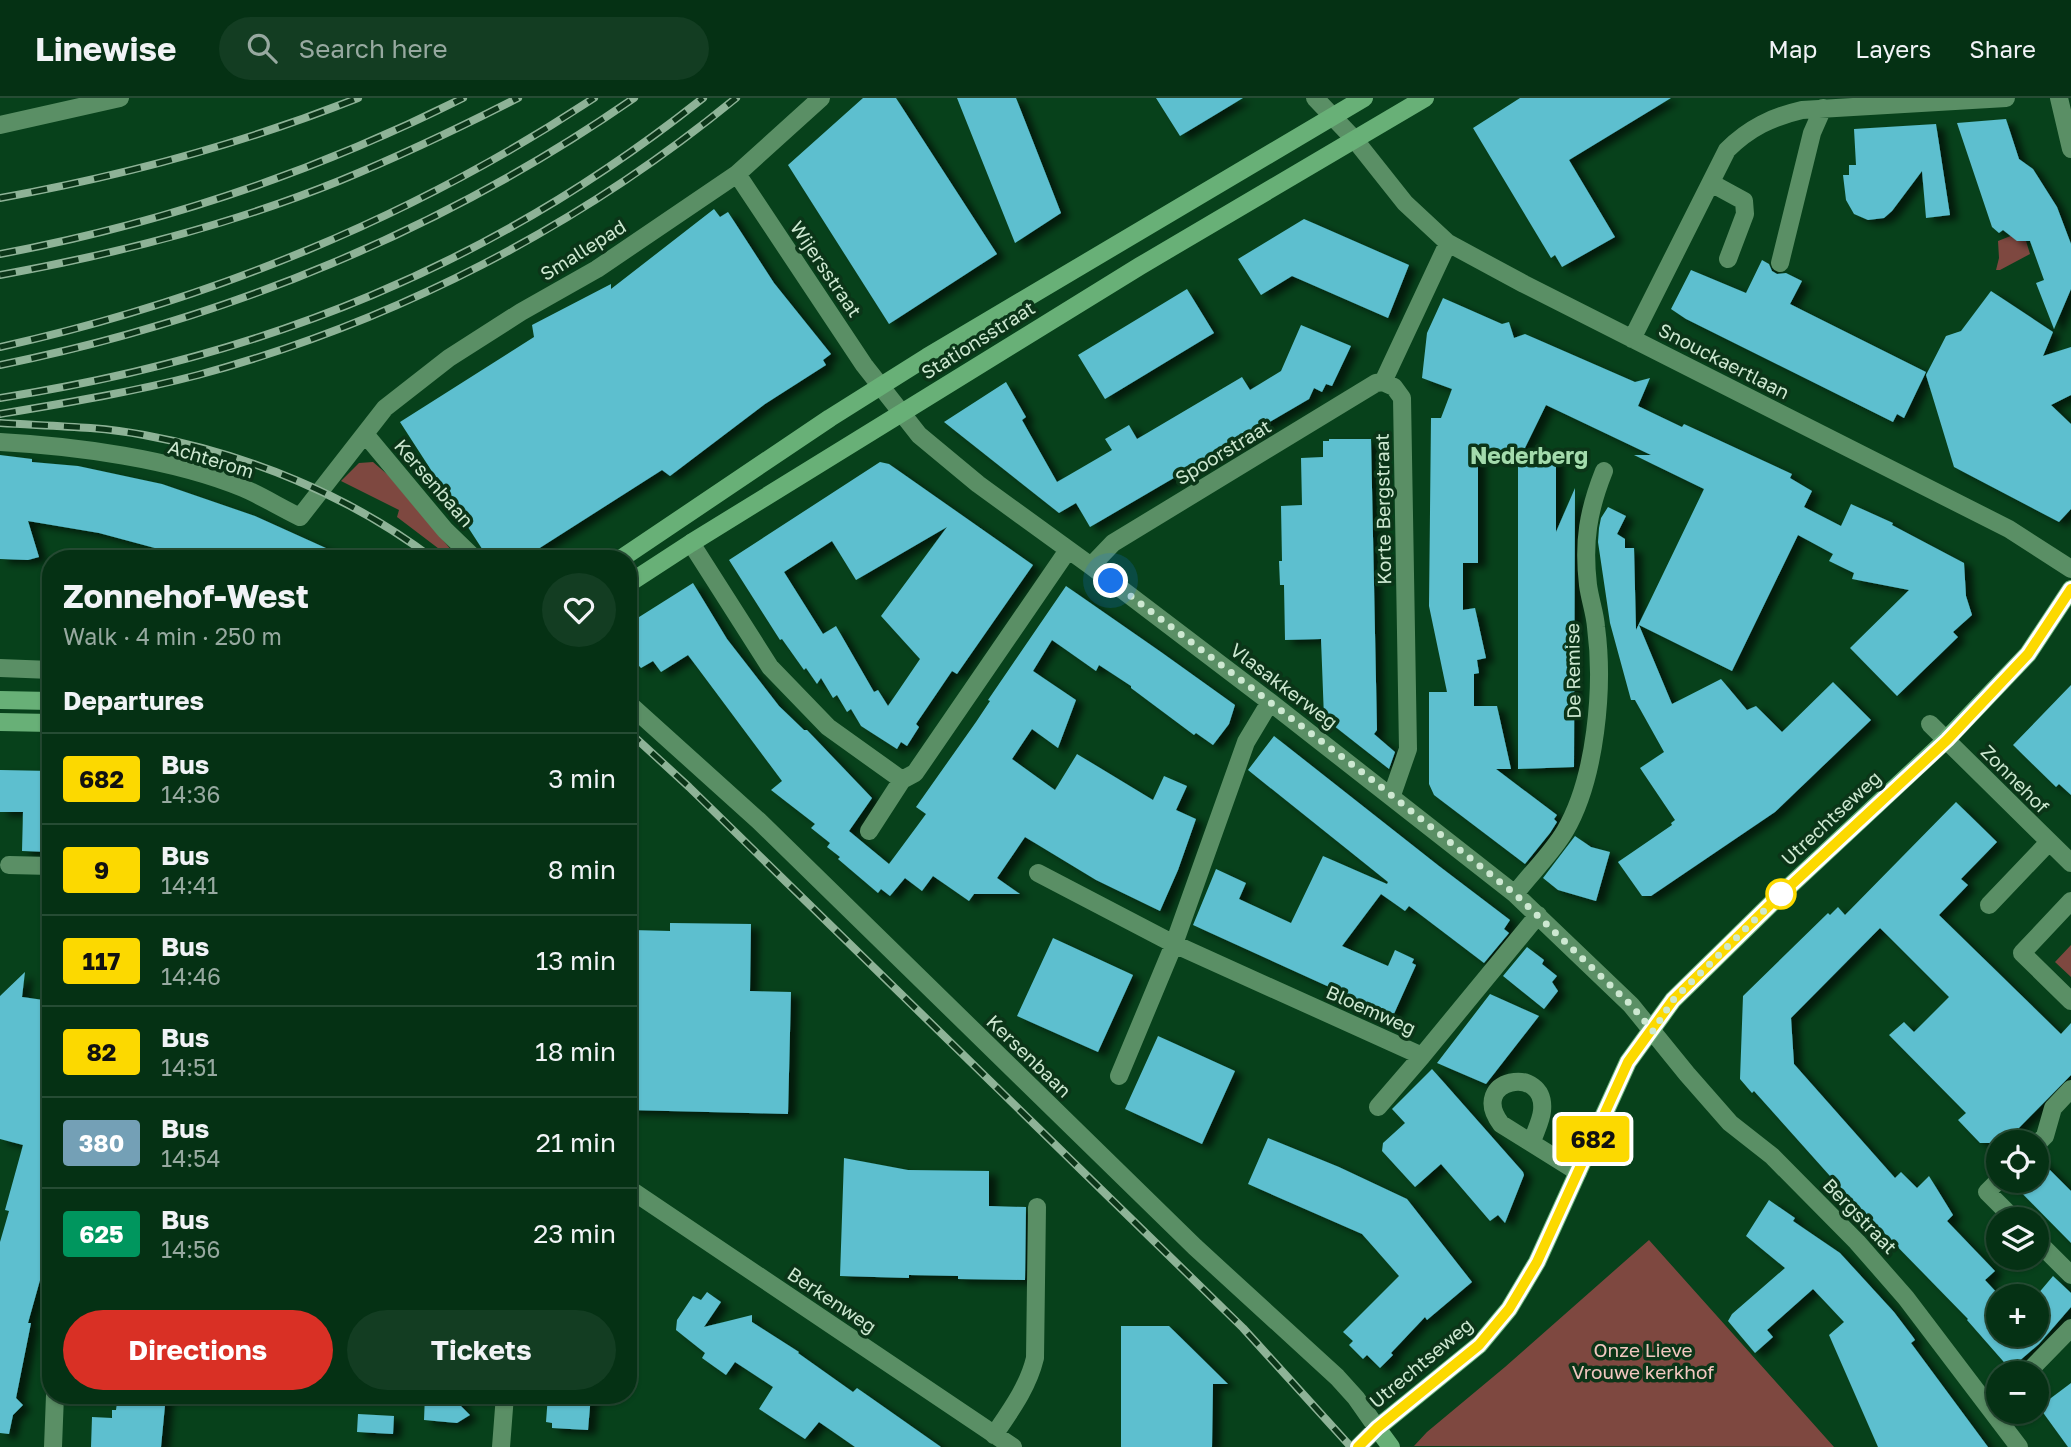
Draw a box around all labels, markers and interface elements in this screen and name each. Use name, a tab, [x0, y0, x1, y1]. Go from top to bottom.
search box	[219, 17, 709, 80]
text: Linewise	[35, 29, 177, 68]
icon: search	[243, 29, 281, 67]
text: Search here	[299, 33, 448, 64]
text: Map	[1768, 34, 1817, 63]
text: Layers	[1855, 34, 1931, 63]
text: Share	[1969, 34, 2036, 63]
street label: Smallepad	[536, 214, 630, 285]
street label: Wijersstraat	[786, 216, 867, 321]
street label: Stationsstraat	[917, 295, 1039, 384]
street label: Snouckaertlaan	[1655, 318, 1794, 403]
street label: Spoorstraat	[1171, 414, 1275, 489]
street label: Korte Bergstraat	[1370, 433, 1395, 585]
street label: Kersenbaan	[390, 434, 479, 531]
street label: Achterom	[165, 435, 257, 482]
district label: Nederberg	[1470, 441, 1588, 469]
your location	[1093, 563, 1128, 598]
button: heart	[542, 573, 616, 647]
text: Zonnehof-West	[63, 576, 309, 615]
text: Walk · 4 min · 250 m	[63, 622, 282, 650]
street label: De Remise	[1560, 623, 1585, 719]
street label: Vlasakkerweg	[1226, 638, 1342, 733]
text: Departures	[63, 685, 204, 716]
street label: Zonnehof	[1977, 740, 2054, 817]
text: Bus	[161, 749, 209, 780]
text: 3 min	[548, 763, 616, 794]
text: 682	[79, 764, 124, 793]
street label: Utrechtseweg	[1776, 766, 1885, 870]
text: 14:36	[161, 780, 220, 808]
text: Bus	[161, 840, 209, 871]
text: 8 min	[548, 854, 616, 885]
text: 9	[94, 855, 109, 884]
text: 14:41	[161, 871, 218, 899]
unlabelled marker	[1766, 879, 1796, 909]
text: Bus	[161, 931, 209, 962]
text: 13 min	[536, 945, 616, 976]
text: 117	[83, 946, 120, 975]
text: 14:46	[161, 962, 221, 990]
street label: Bloemweg	[1323, 980, 1420, 1039]
street label: Kersenbaan	[982, 1010, 1076, 1102]
text: Bus	[161, 1022, 209, 1053]
text: 18 min	[535, 1036, 616, 1067]
text: 82	[87, 1037, 117, 1066]
text: 14:51	[161, 1053, 218, 1081]
text: Bus	[161, 1113, 209, 1144]
line badge: 682	[1553, 1116, 1633, 1162]
text: 682	[1570, 1124, 1616, 1153]
text: 21 min	[536, 1127, 616, 1158]
text: 380	[79, 1128, 124, 1157]
map controls	[1986, 1130, 2049, 1424]
button: locate	[1986, 1130, 2049, 1193]
text: 14:54	[161, 1144, 220, 1172]
street label: Bergstraat	[1819, 1173, 1902, 1258]
text: Bus	[161, 1204, 209, 1235]
button: layers	[1986, 1207, 2049, 1270]
text: 23 min	[533, 1218, 616, 1249]
text: 625	[79, 1219, 124, 1248]
text: 14:56	[161, 1235, 220, 1263]
street label: Berkenweg	[784, 1262, 881, 1338]
button: +	[1986, 1284, 2049, 1347]
button: Directions	[63, 1310, 333, 1390]
button: Tickets	[347, 1310, 616, 1390]
street label: Utrechtseweg	[1364, 1313, 1477, 1413]
park label: Onze Lieve Vrouwe kerkhof	[1572, 1338, 1714, 1383]
button: −	[1986, 1361, 2049, 1424]

